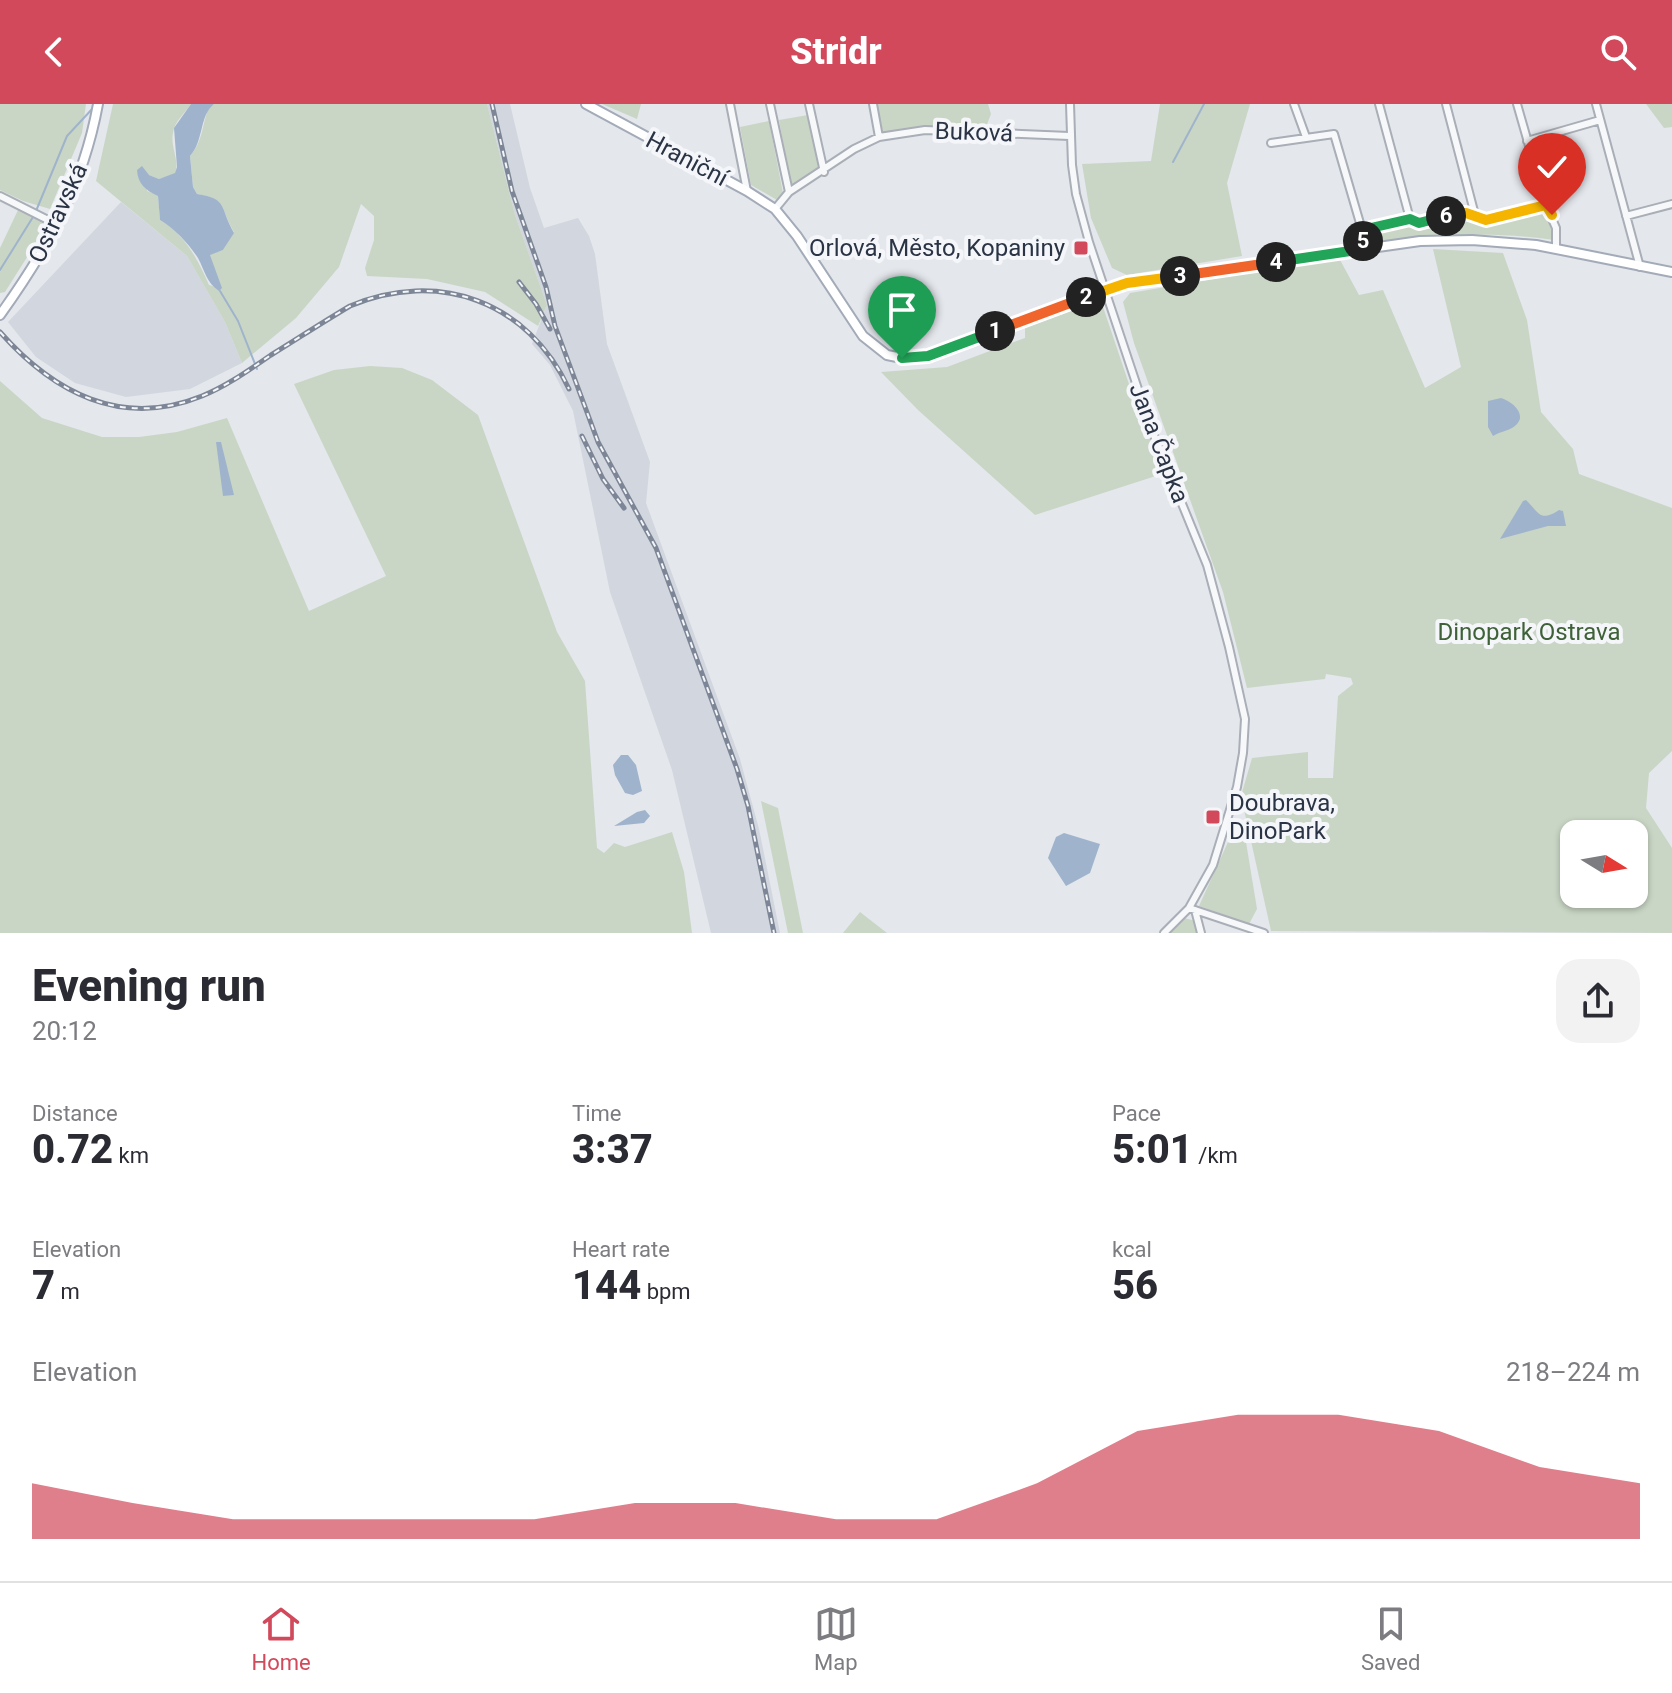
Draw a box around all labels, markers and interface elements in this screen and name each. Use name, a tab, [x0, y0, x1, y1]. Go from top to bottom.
icon: back	[32, 30, 76, 74]
icon: search	[1596, 30, 1640, 74]
text: Stridr	[790, 31, 882, 73]
street label: Buková	[934, 117, 1014, 147]
street label: Hraniční	[641, 126, 734, 193]
pin	[1518, 133, 1586, 215]
icon: check	[1530, 145, 1574, 189]
street label: Ostravská	[23, 159, 93, 267]
pin: 6	[1426, 196, 1466, 236]
text: 6	[1440, 203, 1452, 228]
pin: 5	[1343, 221, 1383, 261]
text: 5	[1357, 228, 1369, 253]
place label: Orlová, Město, Kopaniny	[809, 234, 1066, 262]
marker: Orlová, Město, Kopaniny	[1072, 239, 1090, 257]
pin: 4	[1256, 242, 1296, 282]
text: 4	[1270, 249, 1282, 274]
pin: 3	[1160, 256, 1200, 296]
text: 3	[1174, 263, 1186, 288]
pin	[868, 276, 936, 358]
pin: 2	[1066, 277, 1106, 317]
text: 2	[1080, 284, 1092, 309]
icon: arrive	[880, 288, 924, 332]
pin: 1	[975, 311, 1015, 351]
text: 1	[989, 318, 1001, 343]
street label: Jana Čapka	[1123, 379, 1196, 507]
park label: Dinopark Ostrava	[1437, 618, 1621, 646]
place label: Doubrava, DinoPark	[1229, 789, 1335, 845]
marker: Doubrava, DinoPark	[1204, 808, 1222, 826]
north arrow	[1560, 820, 1648, 908]
map controls	[1560, 820, 1648, 908]
button: share	[1556, 959, 1640, 1043]
text: Evening run	[32, 960, 266, 1012]
text: 20:12	[32, 1016, 97, 1046]
text: Distance	[32, 1101, 118, 1126]
text: Time	[572, 1101, 621, 1126]
text: Pace	[1112, 1101, 1161, 1126]
text: 0.72	[32, 1126, 113, 1173]
text: 3:37	[572, 1126, 653, 1173]
text: 5:01	[1112, 1126, 1193, 1173]
text: km	[113, 1143, 149, 1168]
text: /km	[1193, 1143, 1238, 1168]
text: Elevation	[32, 1237, 121, 1262]
text: Heart rate	[572, 1237, 670, 1262]
text: kcal	[1112, 1237, 1152, 1262]
text: 7	[32, 1262, 55, 1309]
text: 144	[572, 1262, 641, 1309]
text: 56	[1112, 1262, 1158, 1309]
text: m	[55, 1279, 80, 1304]
text: bpm	[641, 1279, 691, 1304]
text: Elevation	[32, 1357, 137, 1387]
text: 218–224 m	[1506, 1357, 1640, 1387]
tab: Home	[252, 1602, 311, 1675]
tab: Map	[814, 1602, 858, 1675]
tab: Saved	[1361, 1602, 1420, 1675]

